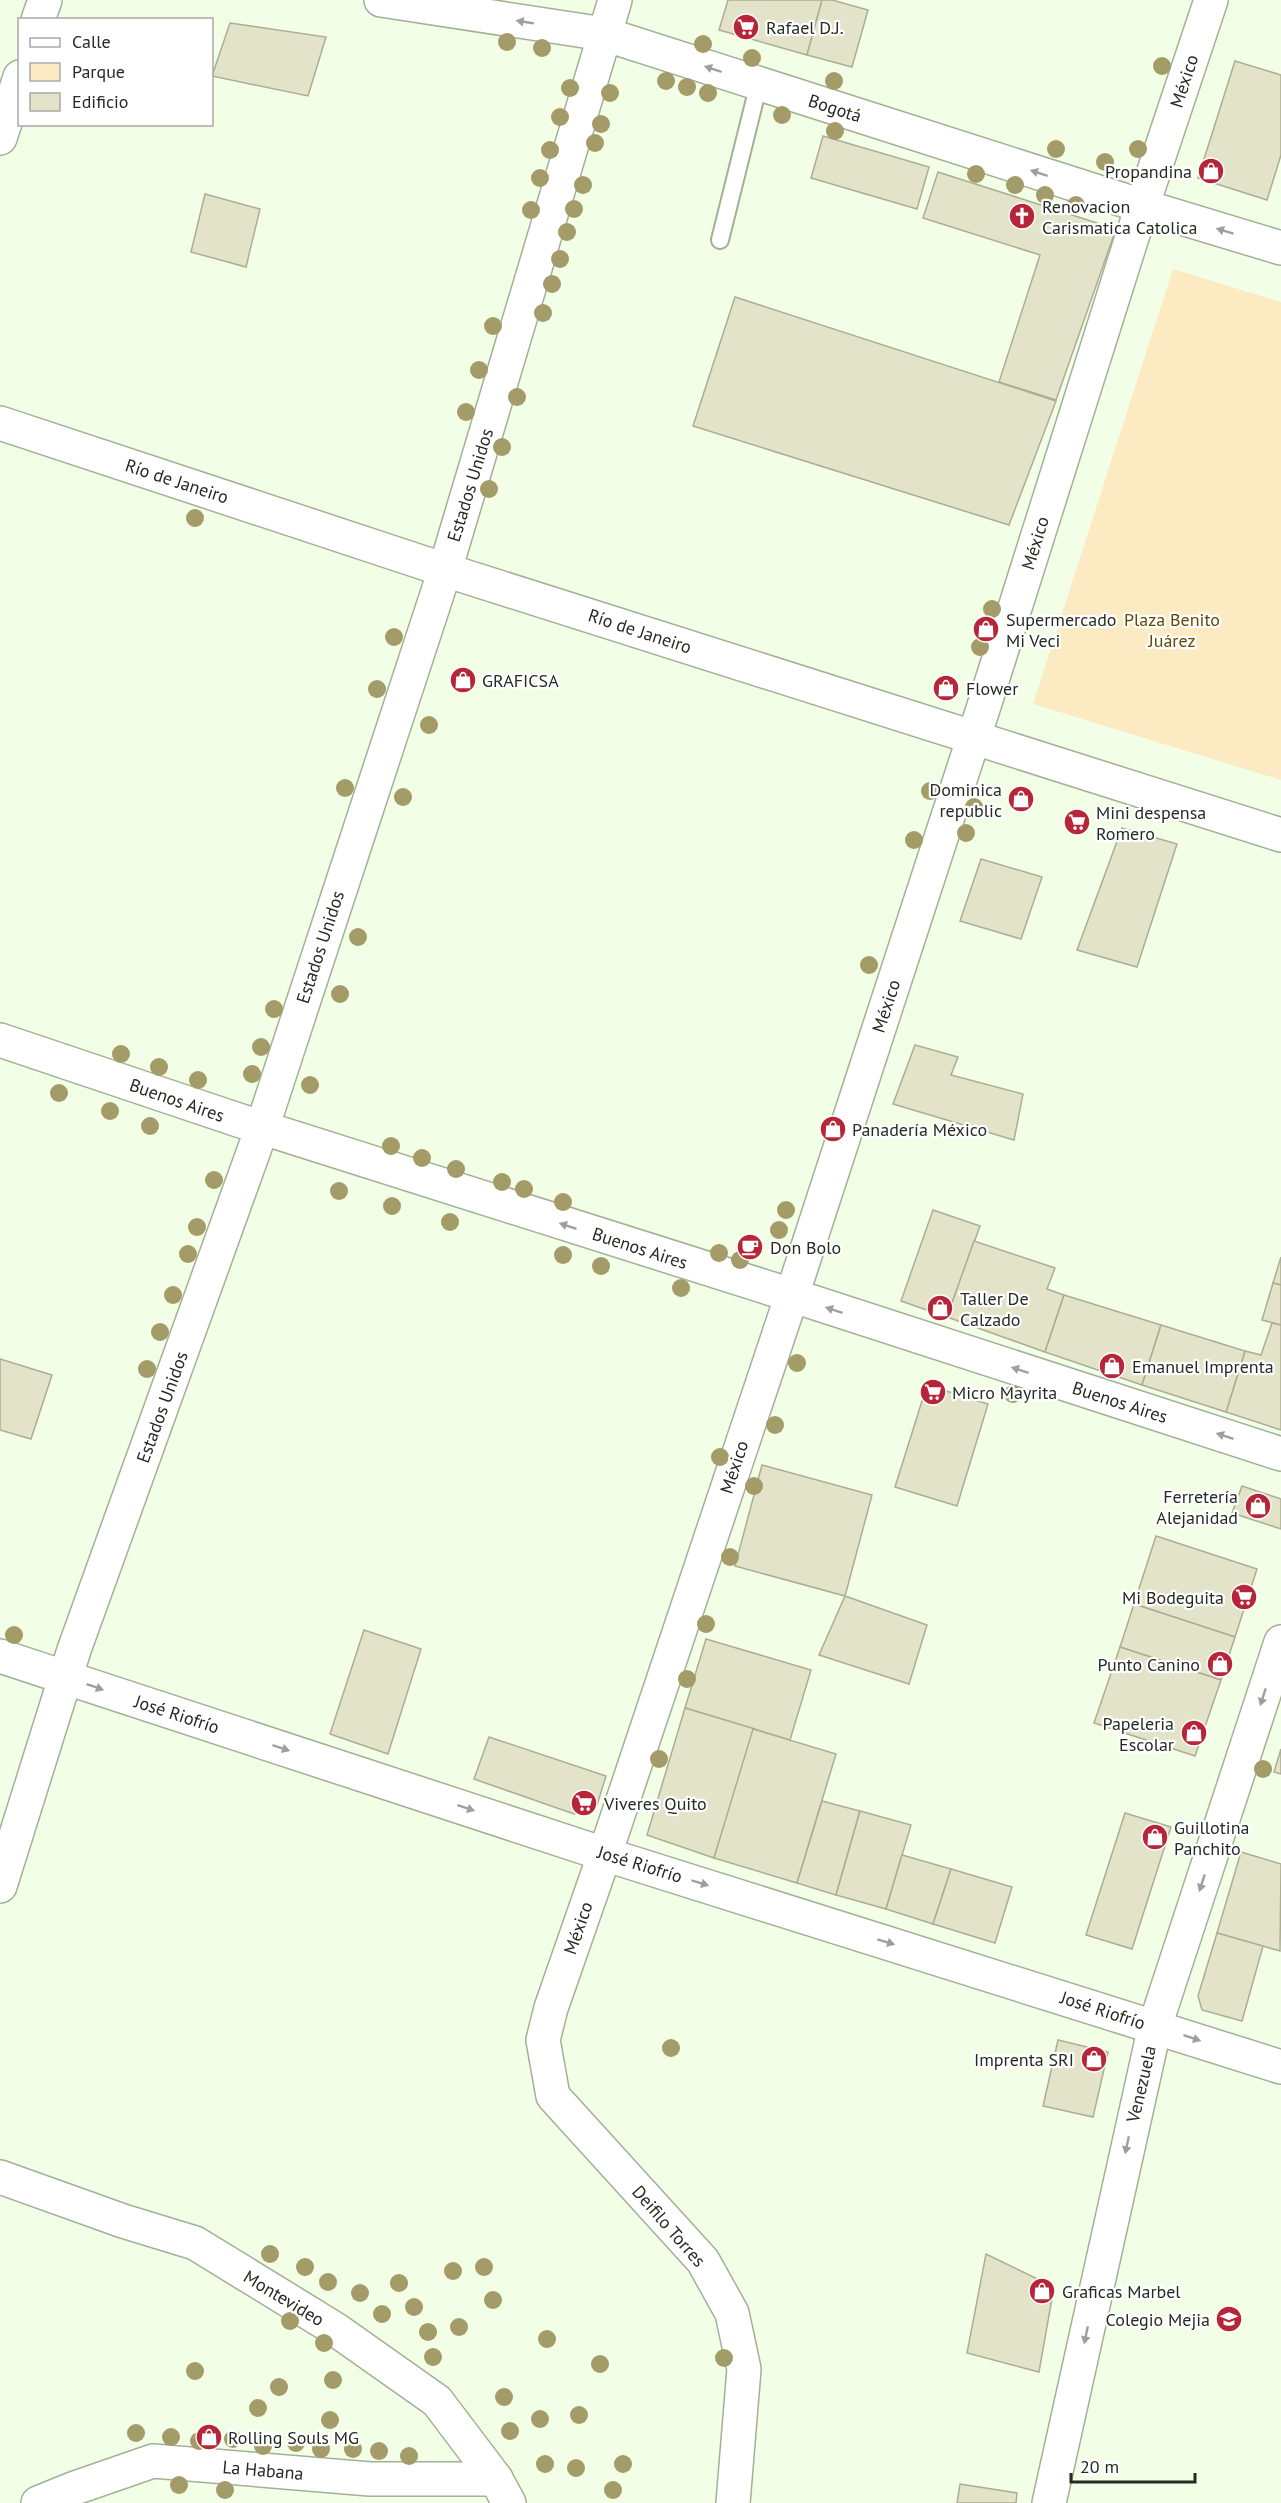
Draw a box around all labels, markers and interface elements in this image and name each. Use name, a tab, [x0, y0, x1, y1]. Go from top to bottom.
supermarket icon: Rafael D.J.	[731, 12, 761, 42]
place label: Rafael D.J.	[766, 16, 844, 39]
one-way arrow	[515, 17, 534, 26]
legend	[18, 18, 213, 126]
text: Calle	[72, 30, 111, 53]
street label: México	[1165, 52, 1203, 110]
text: Parque	[72, 60, 125, 83]
one-way arrow	[704, 64, 722, 73]
street label: Bogotá	[806, 89, 864, 127]
text: Edificio	[72, 90, 128, 113]
shop icon: Propandina	[1196, 156, 1226, 186]
place label: Propandina	[1105, 160, 1192, 183]
one-way arrow	[1030, 168, 1048, 177]
place label: Renovacion Carismatica Catolica	[1042, 195, 1197, 239]
church icon: Renovacion Carismatica Catolica	[1007, 201, 1037, 231]
one-way arrow	[1216, 226, 1234, 235]
street label: Estados Unidos	[442, 426, 498, 544]
street label: Río de Janeiro	[122, 453, 232, 509]
street label: México	[1016, 514, 1054, 572]
street label: Río de Janeiro	[585, 603, 695, 659]
place label: Supermercado Mi Veci	[1006, 608, 1117, 652]
park label: Plaza Benito Juárez	[1124, 608, 1220, 652]
shop icon: Supermercado Mi Veci	[971, 614, 1001, 644]
shop icon: GRAFICSA	[448, 665, 478, 695]
place label: GRAFICSA	[482, 669, 559, 692]
shop icon: Flower	[931, 673, 961, 703]
place label: Flower	[966, 677, 1018, 700]
place label: Dominica republic	[929, 778, 1002, 822]
shop icon: Dominica republic	[1006, 784, 1036, 814]
place label: Mini despensa Romero	[1096, 801, 1206, 845]
supermarket icon: Mini despensa Romero	[1062, 807, 1092, 837]
street label: Estados Unidos	[291, 888, 349, 1006]
street label: México	[867, 977, 905, 1035]
street label: Buenos Aires	[127, 1073, 227, 1127]
shop icon: Panadería México	[818, 1114, 848, 1144]
place label: Panadería México	[852, 1118, 987, 1141]
one-way arrow	[559, 1220, 577, 1230]
street label: Buenos Aires	[589, 1222, 691, 1274]
cafe icon: Don Bolo	[735, 1232, 765, 1262]
place label: Don Bolo	[770, 1236, 841, 1259]
place label: Taller De Calzado	[960, 1287, 1029, 1331]
shop icon: Taller De Calzado	[925, 1293, 955, 1323]
one-way arrow	[825, 1304, 843, 1314]
street label: Estados Unidos	[131, 1348, 193, 1466]
shop icon: Emanuel Imprenta	[1097, 1351, 1127, 1381]
place label: Emanuel Imprenta	[1132, 1355, 1274, 1378]
one-way arrow	[1011, 1364, 1029, 1374]
street label: Buenos Aires	[1069, 1376, 1171, 1428]
supermarket icon: Micro Mayrita	[918, 1377, 948, 1407]
place label: Micro Mayrita	[952, 1381, 1057, 1404]
one-way arrow	[1216, 1431, 1234, 1440]
street label: México	[715, 1438, 753, 1496]
place label: Ferretería Alejanidad	[1156, 1485, 1238, 1529]
shop icon: Ferretería Alejanidad	[1243, 1491, 1273, 1521]
supermarket icon: Mi Bodeguita	[1229, 1582, 1259, 1612]
place label: Mi Bodeguita	[1122, 1586, 1224, 1609]
shop icon: Punto Canino	[1205, 1649, 1235, 1679]
place label: Punto Canino	[1098, 1653, 1200, 1676]
one-way arrow	[87, 1683, 105, 1693]
one-way arrow	[1257, 1688, 1267, 1706]
street label: José Riofrío	[131, 1689, 222, 1738]
place label: Papeleria Escolar	[1102, 1712, 1174, 1756]
shop icon: Papeleria Escolar	[1179, 1718, 1209, 1748]
one-way arrow	[272, 1744, 290, 1753]
supermarket icon: Viveres Quito	[569, 1788, 599, 1818]
place label: Viveres Quito	[603, 1792, 707, 1815]
one-way arrow	[457, 1804, 475, 1814]
place label: Guillotina Panchito	[1174, 1816, 1249, 1860]
shop icon: Guillotina Panchito	[1140, 1822, 1170, 1852]
street label: José Riofrío	[594, 1840, 685, 1888]
one-way arrow	[1197, 1874, 1206, 1892]
one-way arrow	[691, 1879, 709, 1888]
street label: México	[558, 1899, 598, 1957]
one-way arrow	[877, 1938, 895, 1947]
street label: José Riofrío	[1057, 1985, 1148, 2034]
one-way arrow	[1183, 2034, 1201, 2043]
street label: Venezuela	[1121, 2043, 1161, 2126]
shop icon: Imprenta SRI	[1079, 2044, 1109, 2074]
place label: Imprenta SRI	[974, 2048, 1074, 2071]
one-way arrow	[1122, 2135, 1132, 2154]
street label: Deifilo Torres	[627, 2180, 711, 2272]
street label: Montevideo	[239, 2265, 329, 2331]
shop icon: Graficas Marbel	[1027, 2276, 1057, 2306]
place label: Graficas Marbel	[1062, 2280, 1181, 2303]
school or university icon: Colegio Mejia	[1214, 2304, 1244, 2334]
place label: Colegio Mejia	[1106, 2308, 1210, 2331]
one-way arrow	[1080, 2326, 1090, 2345]
shop icon: Rolling Souls MG	[194, 2422, 224, 2452]
place label: Rolling Souls MG	[228, 2426, 359, 2449]
scale bar	[1071, 2446, 1196, 2484]
street label: La Habana	[222, 2455, 304, 2485]
text: 20 m	[1080, 2455, 1119, 2478]

